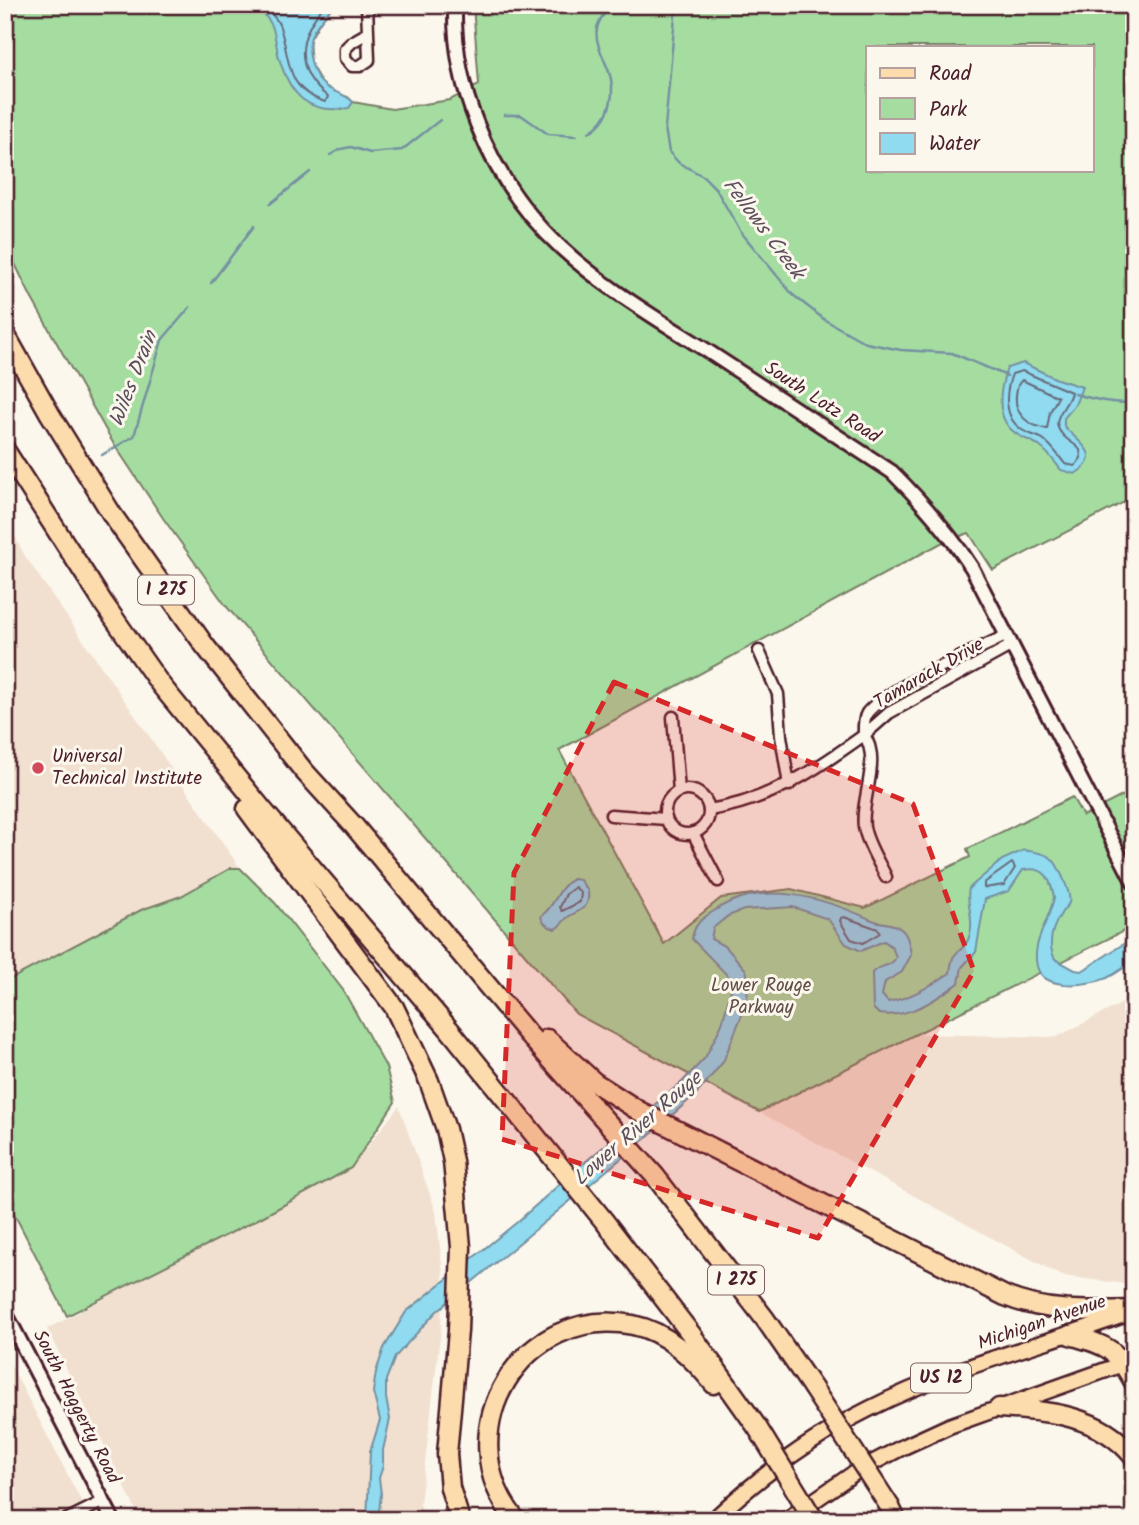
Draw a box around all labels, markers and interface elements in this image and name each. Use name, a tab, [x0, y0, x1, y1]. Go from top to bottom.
legend	[866, 46, 1094, 172]
text: Road	[929, 58, 972, 91]
text: Park	[929, 94, 967, 127]
text: Water	[929, 128, 981, 161]
water label: Fellows Creek	[714, 171, 814, 289]
water label: Wiles Drain	[101, 325, 168, 432]
street label: South Lotz Road	[758, 354, 887, 452]
road number: I 275	[138, 576, 194, 604]
street label: Tamarack Drive	[868, 630, 990, 718]
place label: Universal Technical Institute	[52, 742, 202, 794]
marker: Universal Technical Institute	[30, 760, 46, 776]
park label: Lower Rouge Parkway	[711, 971, 812, 1023]
water label: Lower River Rouge	[566, 1062, 712, 1195]
road number: I 275	[708, 1266, 764, 1294]
street label: Michigan Avenue	[974, 1287, 1111, 1359]
street label: South Haggerty Road	[24, 1325, 128, 1490]
road number: US 12	[911, 1364, 971, 1392]

